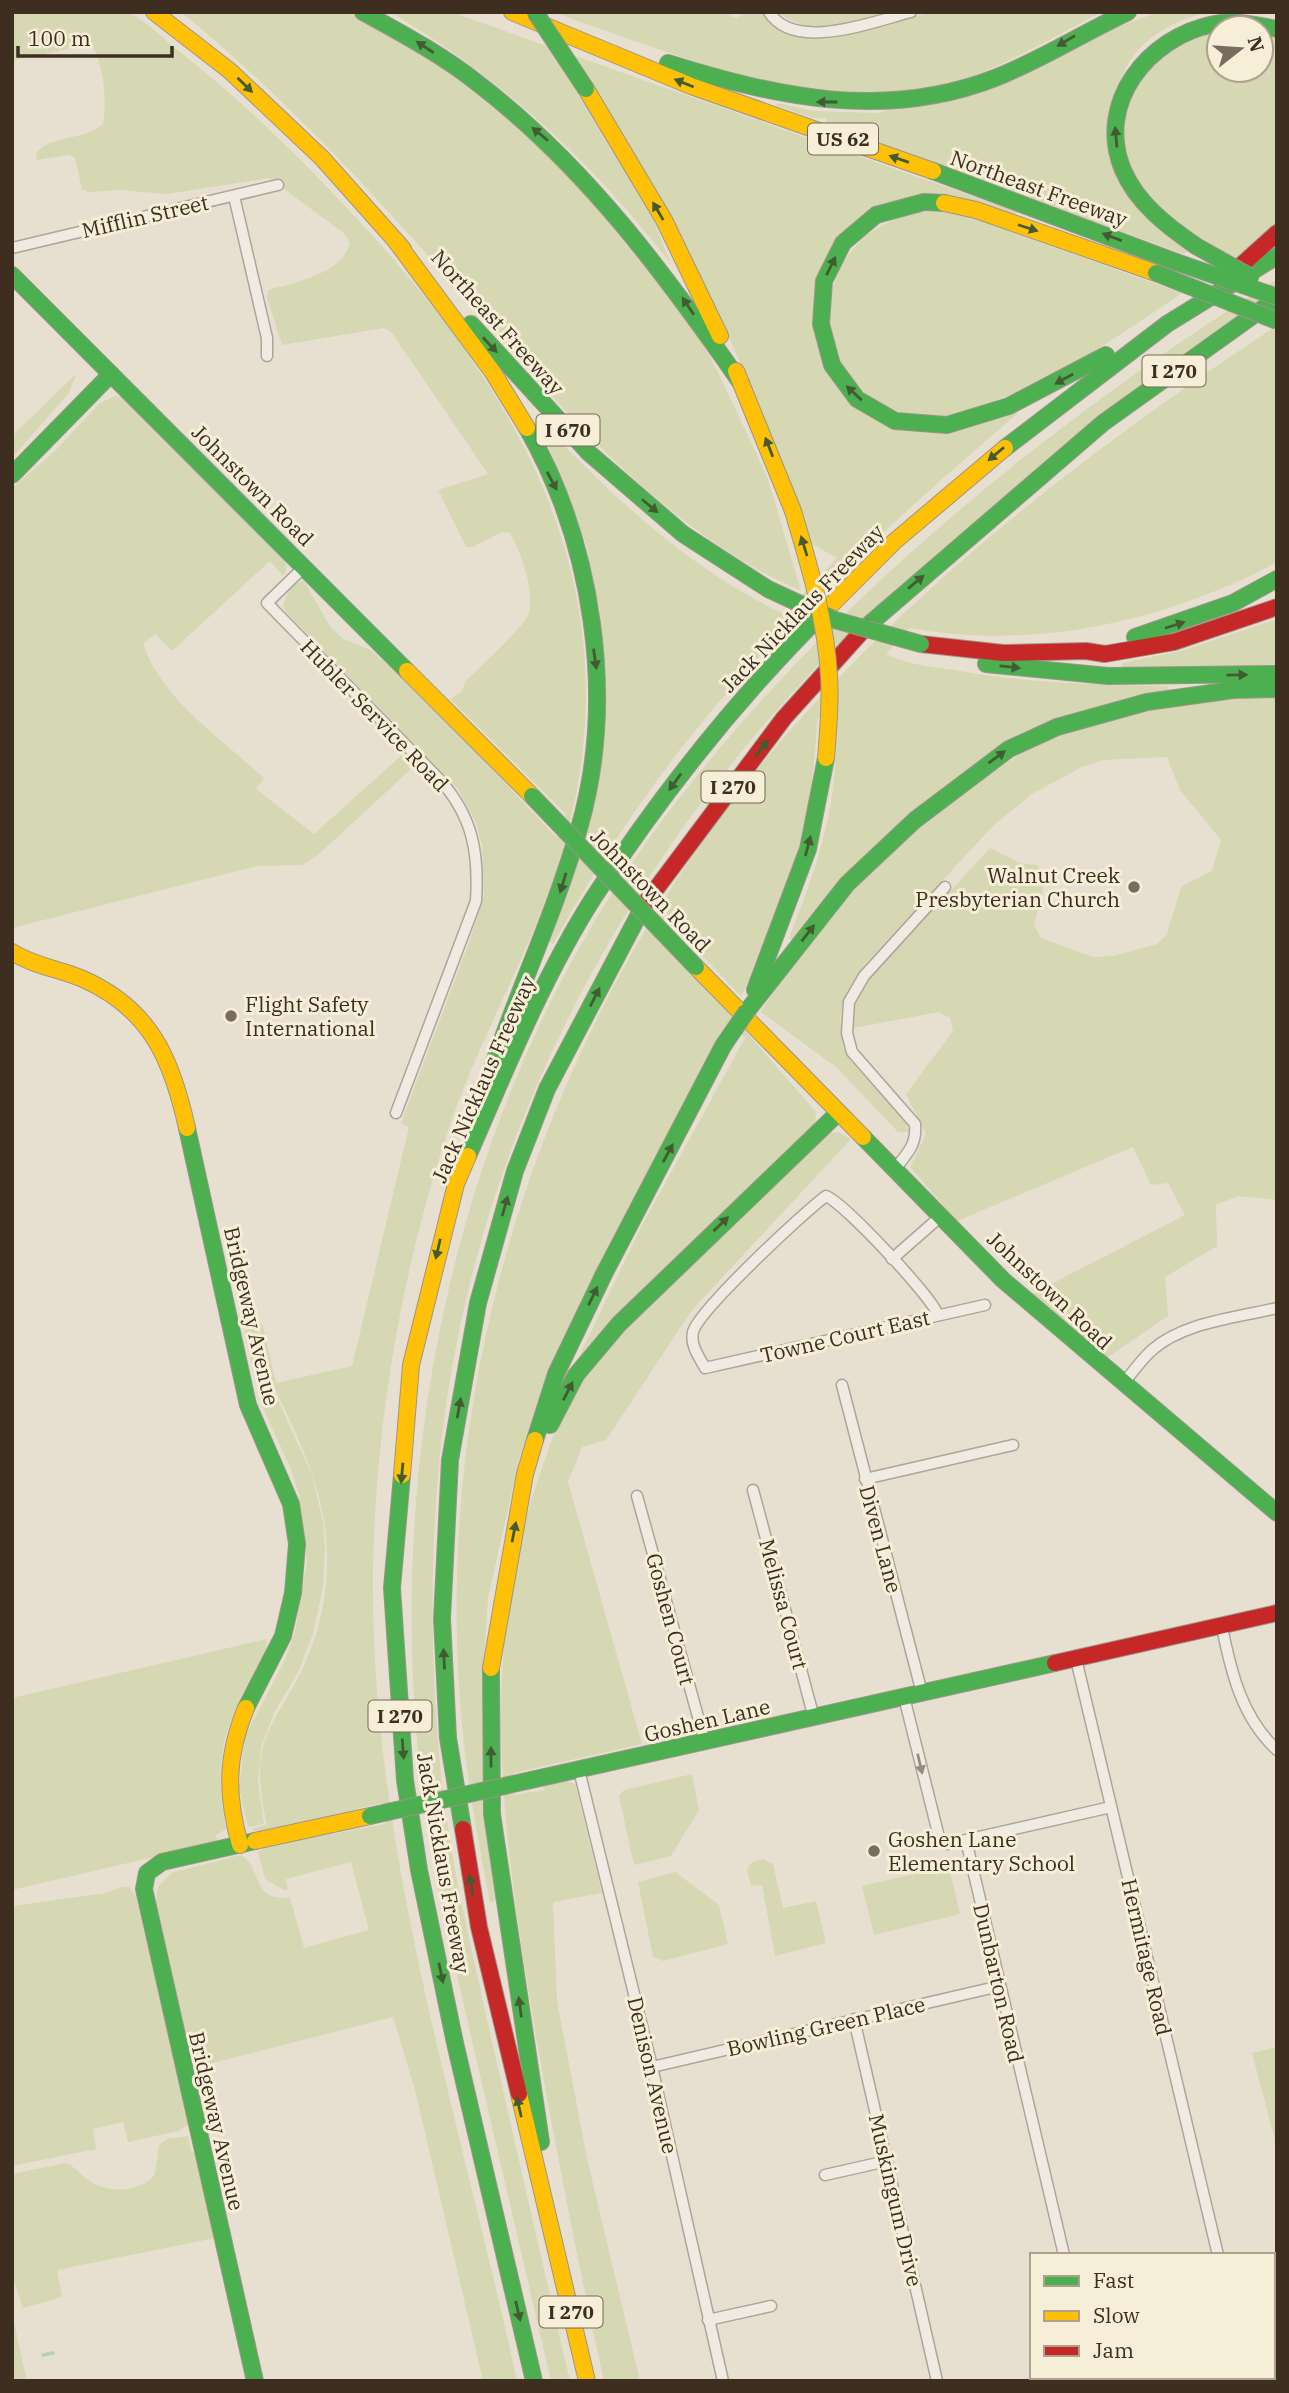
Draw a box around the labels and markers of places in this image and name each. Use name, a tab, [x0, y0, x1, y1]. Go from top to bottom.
place label: Walnut Creek Presbyterian Church	[915, 861, 1121, 913]
marker: Walnut Creek Presbyterian Church	[1126, 879, 1142, 895]
place label: Flight Safety International	[245, 990, 375, 1042]
marker: Flight Safety International	[223, 1008, 239, 1024]
place label: Goshen Lane Elementary School	[888, 1825, 1075, 1877]
marker: Goshen Lane Elementary School	[866, 1843, 882, 1859]

